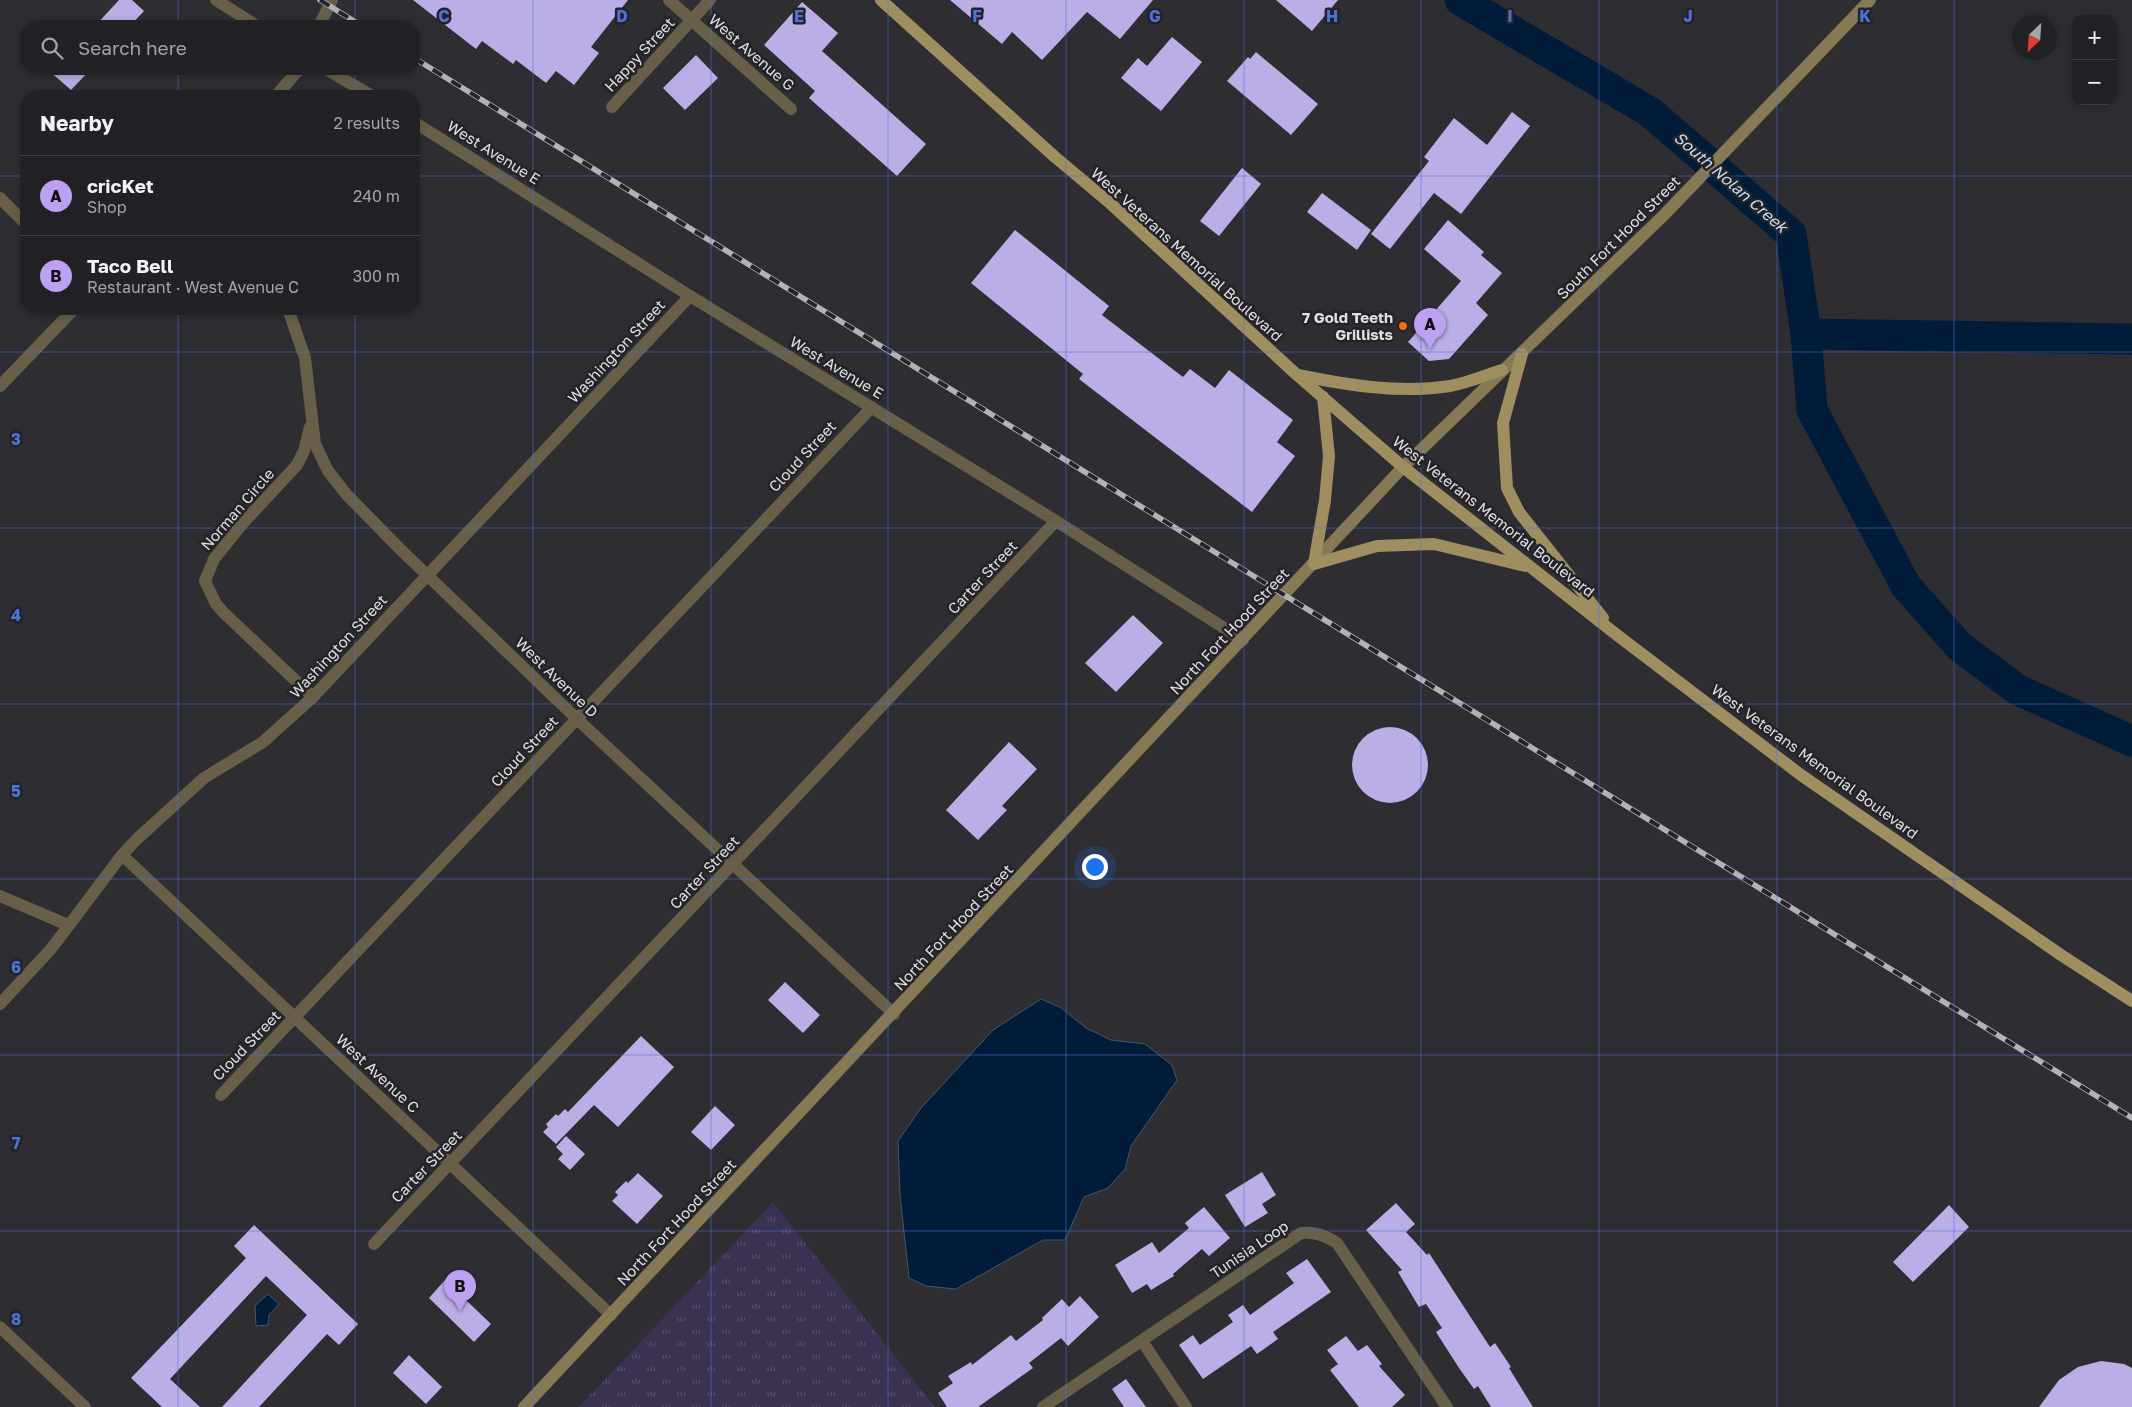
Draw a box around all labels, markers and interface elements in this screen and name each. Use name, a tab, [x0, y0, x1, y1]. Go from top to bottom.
text: C	[438, 6, 450, 26]
text: D	[616, 6, 628, 26]
text: E	[794, 6, 804, 26]
text: F	[972, 6, 982, 26]
text: G	[1149, 6, 1161, 26]
text: H	[1326, 6, 1338, 26]
text: I	[1507, 6, 1513, 26]
text: J	[1683, 6, 1693, 26]
text: K	[1859, 6, 1871, 26]
street label: West Avenue G	[706, 10, 798, 94]
street label: Happy Street	[600, 13, 678, 95]
north arrow	[2012, 15, 2057, 60]
map controls	[2072, 15, 2117, 105]
button: +	[2072, 15, 2117, 60]
search box	[20, 20, 420, 75]
icon: search	[38, 34, 66, 62]
text: Search here	[78, 36, 187, 59]
button: −	[2072, 60, 2117, 105]
text: Nearby	[40, 110, 114, 136]
text: 2 results	[334, 113, 400, 133]
street label: West Avenue E	[444, 116, 544, 188]
water label: South Nolan Creek	[1670, 127, 1793, 238]
street label: West Veterans Memorial Boulevard	[1088, 163, 1286, 345]
street label: South Fort Hood Street	[1553, 172, 1683, 302]
text: cricKet	[87, 174, 154, 197]
text: A	[50, 186, 62, 206]
text: 240 m	[353, 186, 400, 206]
text: Shop	[87, 197, 127, 217]
text: Taco Bell	[87, 254, 173, 277]
text: B	[50, 266, 62, 286]
text: 300 m	[353, 266, 400, 286]
text: Restaurant · West Avenue C	[87, 277, 299, 297]
street label: Washington Street	[564, 296, 668, 406]
place label: 7 Gold Teeth Grillists	[1302, 308, 1393, 343]
pin: A	[1414, 308, 1446, 349]
marker: 7 Gold Teeth Grillists	[1397, 320, 1409, 332]
street label: West Avenue E	[787, 332, 887, 402]
street label: Cloud Street	[765, 417, 839, 495]
text: 3	[11, 429, 21, 449]
street label: West Veterans Memorial Boulevard	[1390, 432, 1598, 600]
street label: Norman Circle	[197, 464, 278, 554]
street label: Carter Street	[944, 537, 1020, 617]
street label: North Fort Hood Street	[1166, 564, 1292, 698]
street label: Washington Street	[286, 591, 390, 701]
text: 4	[11, 605, 21, 625]
street label: West Avenue D	[512, 633, 602, 721]
street label: West Veterans Memorial Boulevard	[1708, 680, 1922, 842]
street label: Cloud Street	[487, 712, 561, 790]
text: 5	[11, 781, 21, 801]
street label: Carter Street	[666, 832, 742, 912]
your location	[1082, 854, 1108, 880]
street label: North Fort Hood Street	[890, 860, 1016, 994]
text: 6	[11, 957, 21, 977]
street label: Cloud Street	[208, 1006, 284, 1084]
street label: West Avenue C	[333, 1030, 423, 1116]
street label: Carter Street	[387, 1126, 465, 1206]
text: 7	[12, 1133, 21, 1153]
street label: North Fort Hood Street	[613, 1155, 739, 1289]
street label: Tunisia Loop	[1207, 1216, 1291, 1282]
pin: B	[444, 1270, 476, 1311]
text: 8	[11, 1309, 21, 1329]

